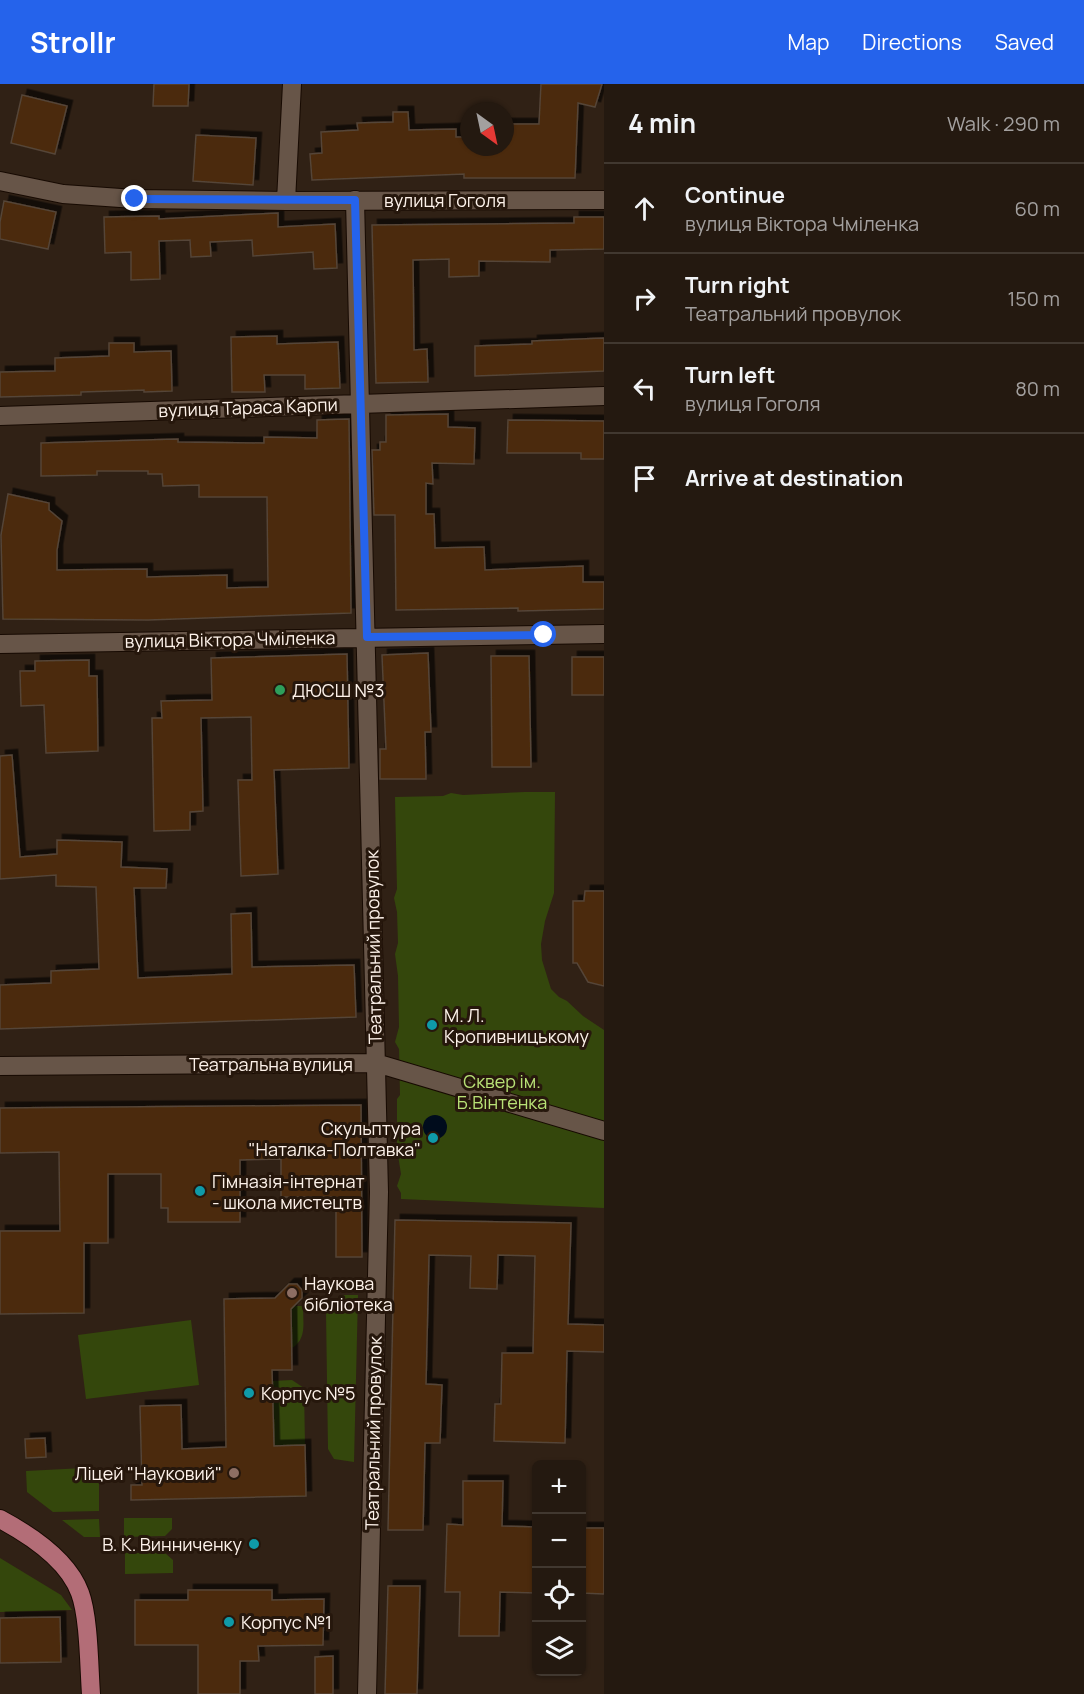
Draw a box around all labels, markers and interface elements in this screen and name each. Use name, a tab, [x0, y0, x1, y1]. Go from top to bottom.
text: Strollr	[30, 23, 116, 61]
text: Map	[788, 28, 829, 56]
text: Directions	[862, 28, 962, 56]
text: Saved	[995, 28, 1054, 56]
north arrow	[460, 102, 514, 156]
text: 4 min	[628, 105, 696, 141]
text: Walk · 290 m	[947, 110, 1060, 137]
text: Continue	[685, 180, 785, 210]
route end	[121, 185, 147, 211]
street label: вулиця Гоголя	[384, 188, 506, 212]
icon: ahead	[628, 192, 661, 225]
text: 60 m	[1014, 195, 1060, 222]
text: вулиця Віктора Чміленка	[685, 210, 919, 237]
text: Turn right	[685, 270, 790, 300]
icon: right	[628, 282, 661, 315]
text: 150 m	[1007, 285, 1060, 312]
text: Театральний провулок	[685, 300, 901, 327]
text: Turn left	[685, 360, 775, 390]
icon: left	[628, 372, 661, 405]
text: 80 m	[1015, 375, 1060, 402]
text: вулиця Гоголя	[685, 390, 820, 417]
street label: вулиця Тараса Карпи	[158, 392, 338, 422]
icon: arrive	[628, 462, 661, 495]
text: Arrive at destination	[685, 463, 903, 493]
route start	[530, 621, 556, 647]
street label: вулиця Віктора Чміленка	[124, 625, 336, 653]
place label: ДЮСШ №3	[292, 678, 384, 702]
marker: ДЮСШ №3	[273, 683, 287, 697]
street label: Театральний провулок	[359, 849, 387, 1044]
place label: М. Л. Кропивницькому	[444, 1003, 590, 1048]
marker: М. Л. Кропивницькому	[425, 1018, 439, 1032]
street label: Театральна вулиця	[189, 1052, 353, 1076]
park label: Сквер ім. Б.Вінтенка	[457, 1069, 547, 1114]
place label: Скульптура "Наталка-Полтавка"	[249, 1116, 421, 1161]
marker: Скульптура "Наталка-Полтавка"	[426, 1131, 440, 1145]
place label: Гімназія-інтернат - школа мистецтв	[212, 1169, 365, 1214]
marker: Гімназія-інтернат - школа мистецтв	[193, 1184, 207, 1198]
place label: Наукова бібліотека	[304, 1271, 393, 1316]
marker: Наукова бібліотека	[285, 1286, 299, 1300]
street label: Театральний провулок	[359, 1335, 387, 1530]
place label: Корпус №5	[261, 1381, 356, 1405]
marker: Корпус №5	[242, 1386, 256, 1400]
map controls	[532, 1460, 586, 1676]
button: +	[532, 1460, 586, 1514]
place label: Ліцей "Науковий"	[75, 1461, 222, 1485]
marker: Ліцей "Науковий"	[227, 1466, 241, 1480]
button: −	[532, 1514, 586, 1568]
place label: В. К. Винниченку	[102, 1532, 242, 1556]
marker: В. К. Винниченку	[247, 1537, 261, 1551]
button: locate	[532, 1568, 586, 1622]
place label: Корпус №1	[241, 1610, 332, 1634]
marker: Корпус №1	[222, 1615, 236, 1629]
button: layers	[532, 1622, 586, 1676]

